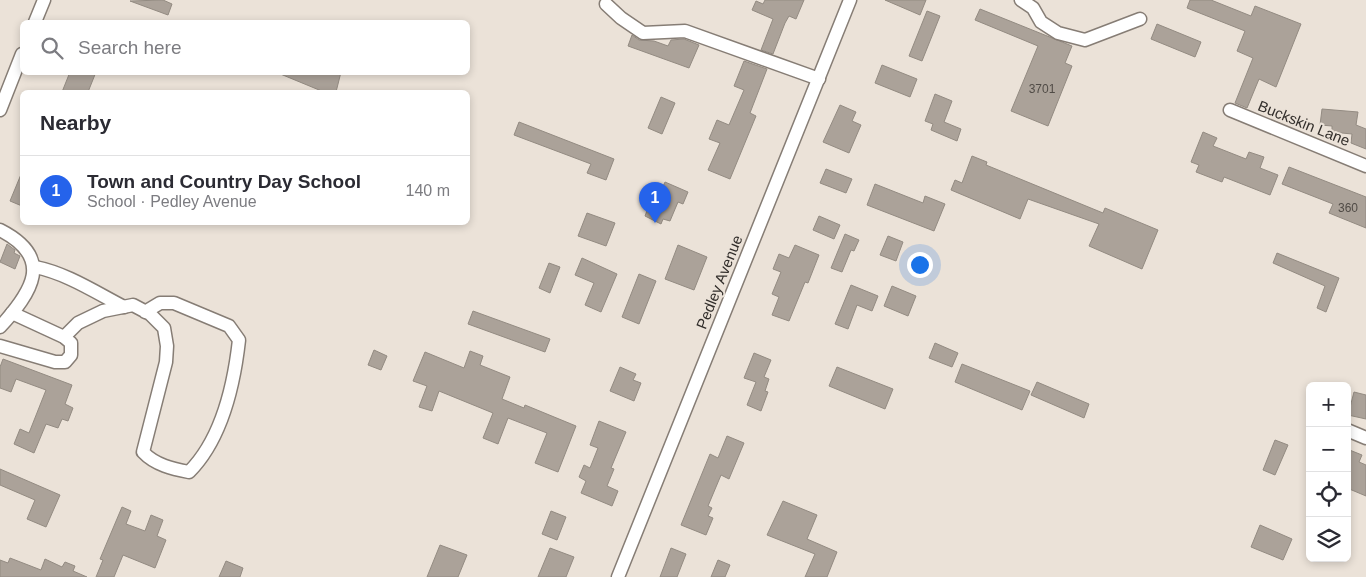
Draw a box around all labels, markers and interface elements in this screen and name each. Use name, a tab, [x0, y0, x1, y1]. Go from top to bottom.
search box	[20, 20, 470, 75]
icon: search	[38, 34, 66, 62]
text: Search here	[78, 37, 182, 58]
house number: 3701	[1029, 82, 1056, 96]
street label: Buckskin Lane	[1256, 97, 1352, 149]
text: Nearby	[40, 111, 111, 134]
text: Town and Country Day School	[87, 171, 361, 192]
text: 1	[52, 182, 60, 199]
text: 140 m	[406, 182, 450, 199]
pin: 1	[639, 182, 671, 223]
text: School · Pedley Avenue	[87, 193, 257, 210]
house number: 360	[1338, 201, 1358, 215]
street label: Pedley Avenue	[692, 233, 746, 331]
your location	[907, 252, 933, 278]
map controls	[1306, 382, 1351, 562]
button: +	[1306, 382, 1351, 427]
button: −	[1306, 427, 1351, 472]
button: locate	[1306, 472, 1351, 517]
button: layers	[1306, 517, 1351, 562]

